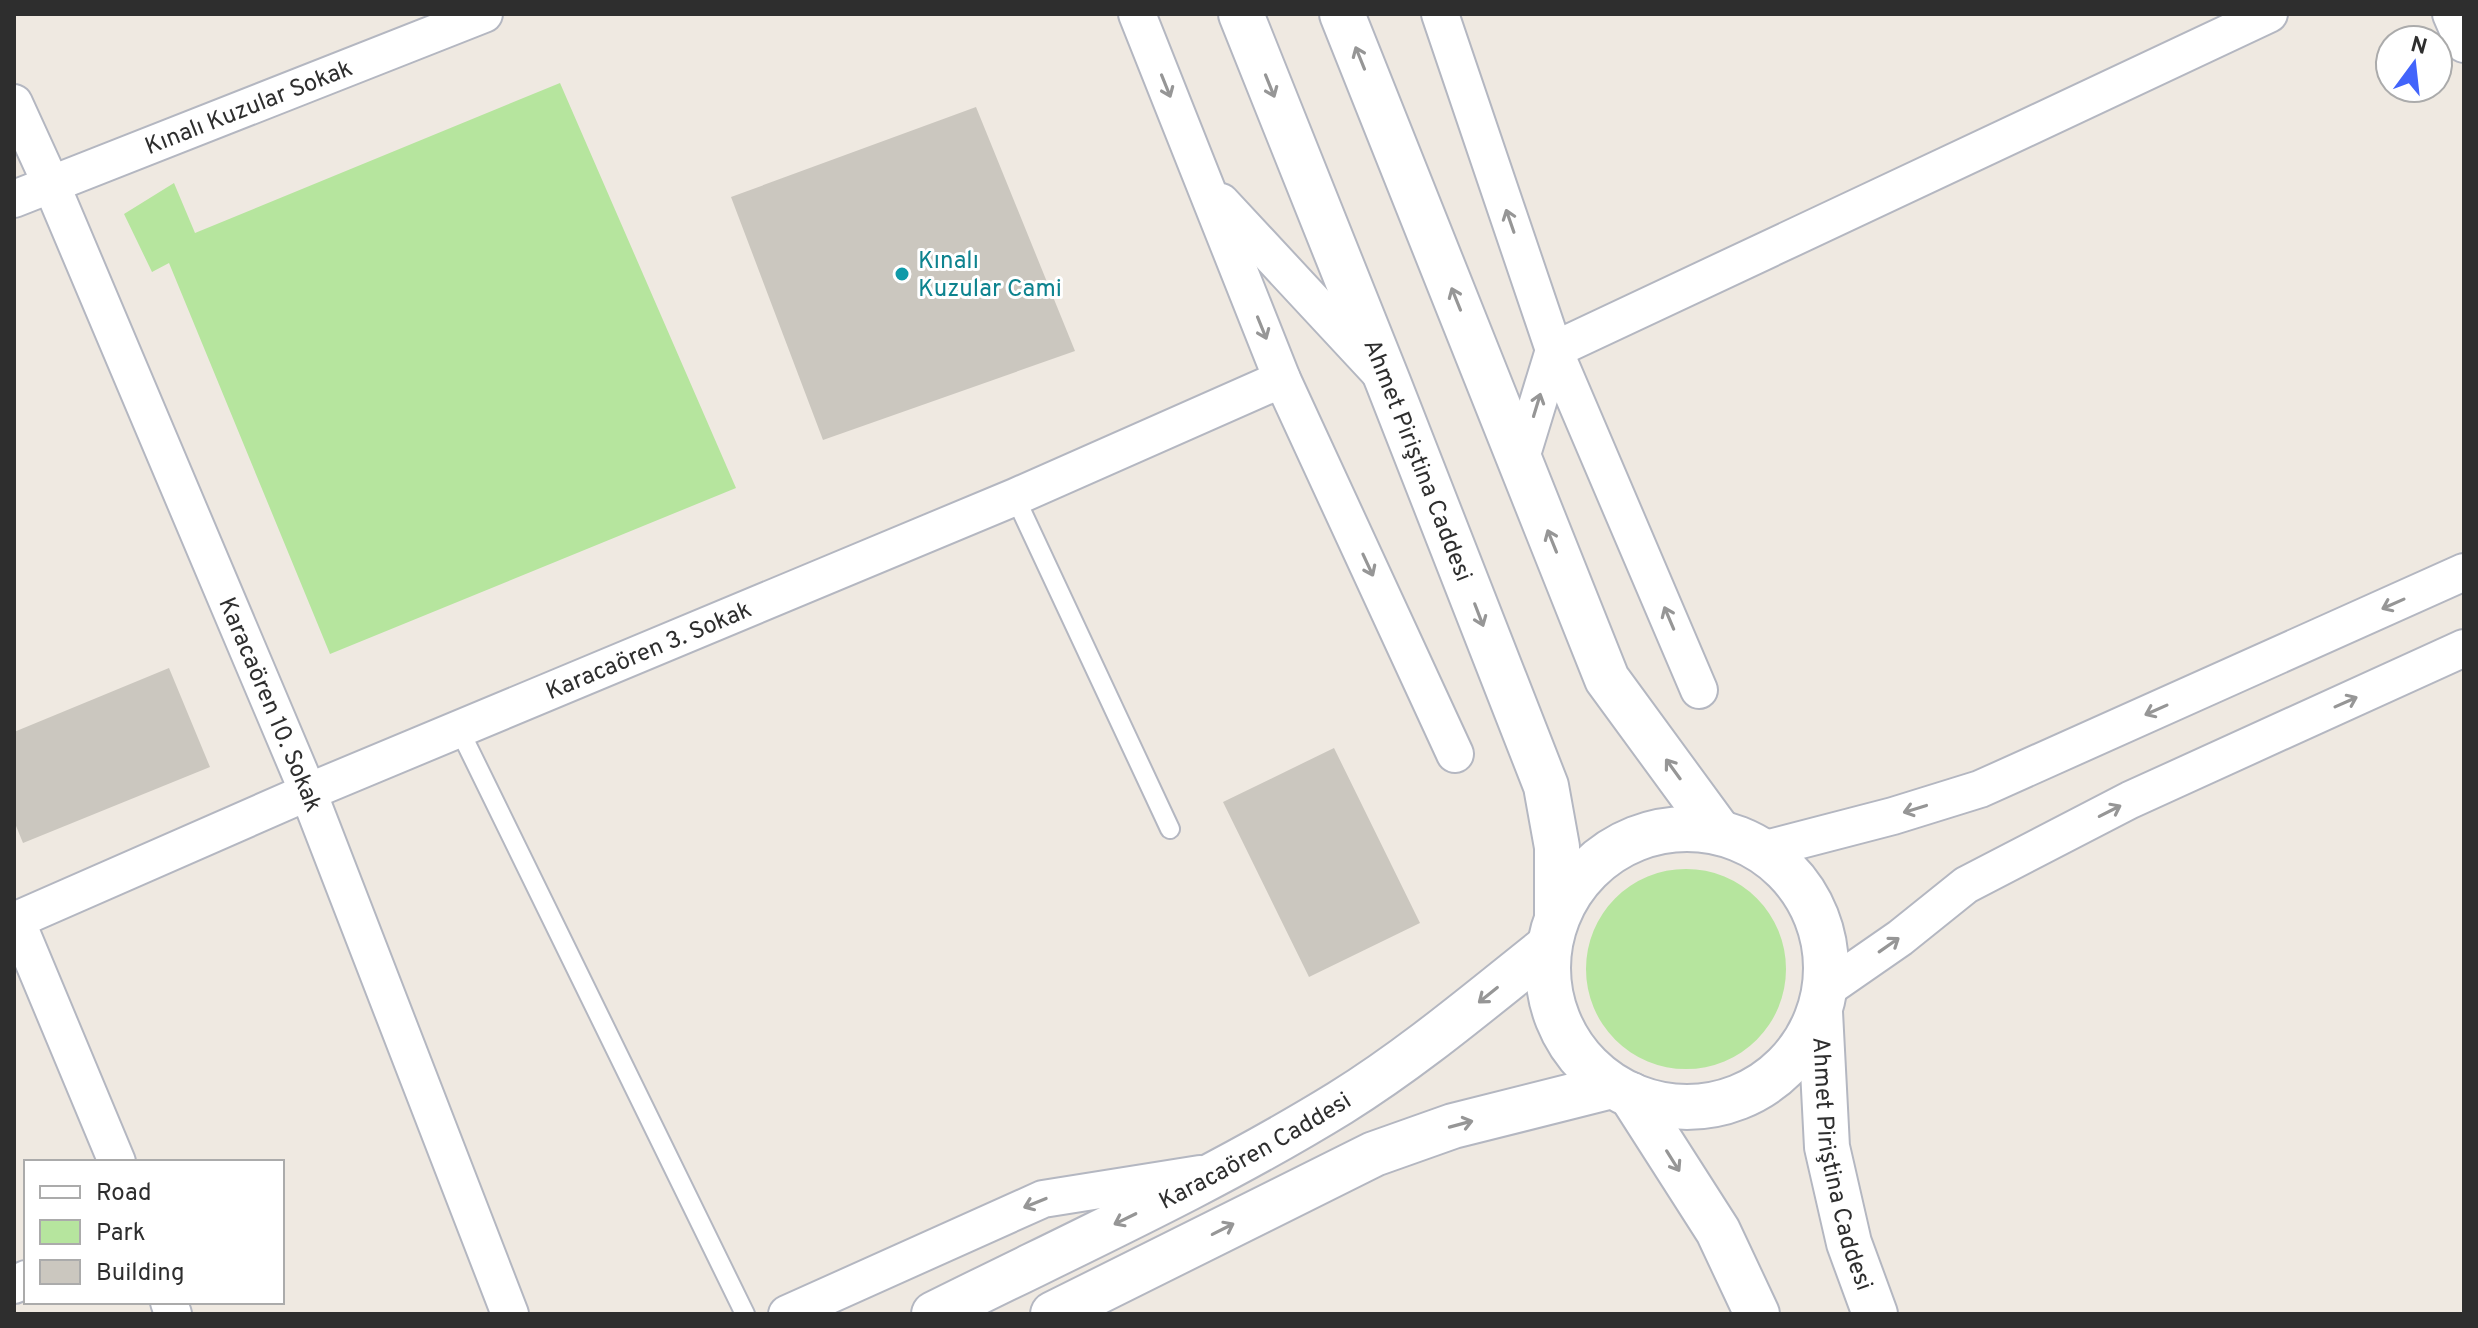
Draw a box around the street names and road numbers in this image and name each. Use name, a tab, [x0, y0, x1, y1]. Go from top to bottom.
street label: Kınalı Kuzular Sokak	[141, 54, 357, 163]
street label: Ahmet Piriştina Caddesi	[1355, 335, 1478, 586]
street label: Karacaören 10. Sokak	[210, 593, 327, 817]
street label: Karacaören 3. Sokak	[542, 596, 757, 708]
street label: Ahmet Piriştina Caddesi	[1804, 1036, 1878, 1295]
street label: Karacaören Caddesi	[1154, 1087, 1358, 1218]

